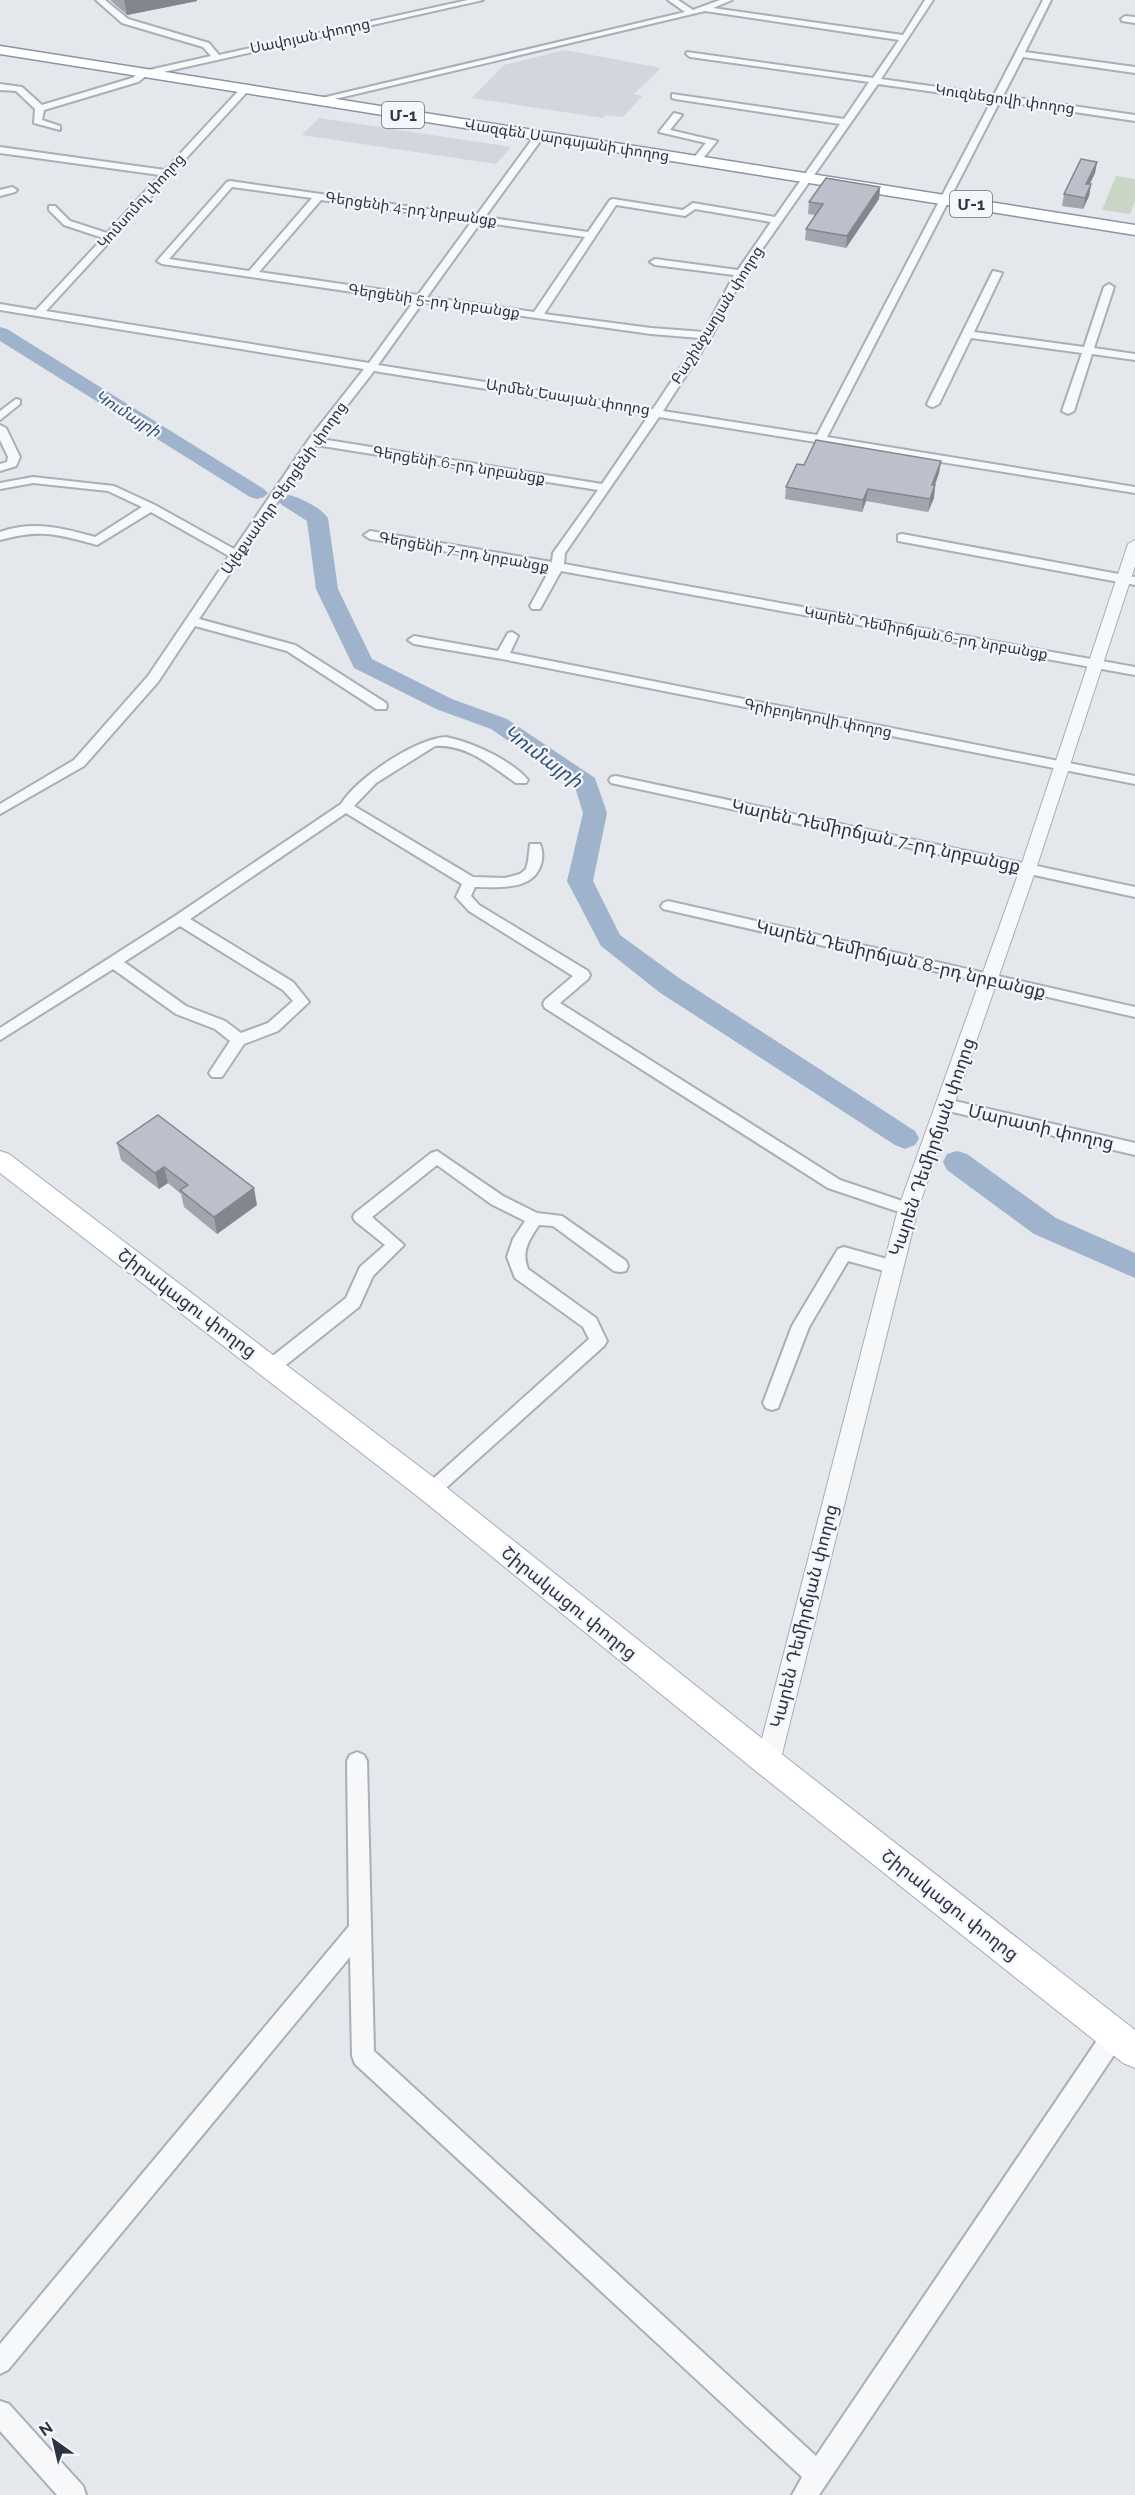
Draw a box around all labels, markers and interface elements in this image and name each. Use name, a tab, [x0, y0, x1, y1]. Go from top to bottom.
street label: Սավոյան փողոց	[248, 14, 372, 58]
street label: Կուզնեցովի փողոց	[934, 80, 1076, 118]
road number: Մ-1	[382, 102, 424, 128]
street label: Վազգեն Սարգսյանի փողոց	[463, 115, 671, 165]
street label: Կոմսոմոլ փողոց	[94, 150, 188, 252]
street label: Գերցենի 4-րդ նրբանցք	[324, 188, 498, 230]
road number: Մ-1	[950, 191, 992, 217]
street label: Բաշինջաղյան փողոց	[667, 243, 767, 387]
street label: Գերցենի 5-րդ նրբանցք	[347, 280, 521, 322]
street label: Արմեն Եսայան փողոց	[485, 375, 651, 419]
water label: Կումայրի	[92, 386, 164, 441]
street label: Ալեքսանդր Գերցենի փողոց	[217, 398, 351, 578]
street label: Գերցենի 6-րդ նրբանցք	[371, 442, 547, 488]
street label: Գերցենի 7-րդ նրբանցք	[377, 528, 551, 576]
street label: Կարեն Դեմիրճյան 6-րդ նրբանցք	[803, 603, 1049, 663]
street label: Գրիբոյեդովի փողոց	[743, 695, 893, 741]
water label: Կումայրի	[499, 719, 588, 793]
street label: Կարեն Դեմիրճյան 7-րդ նրբանցք	[730, 795, 1023, 876]
street label: Կարեն Դեմիրճյան 8-րդ նրբանցք	[754, 915, 1048, 1002]
street label: Կարեն Դեմիրճյան փողոց	[884, 1035, 979, 1259]
street label: Մարատի փողոց	[966, 1099, 1116, 1154]
street label: Շիրակացու փողոց	[114, 1244, 261, 1362]
street label: Կարեն Դեմիրճյան փողոց	[766, 1502, 841, 1730]
street label: Շիրակացու փողոց	[497, 1542, 641, 1664]
street label: Շիրակացու փողոց	[878, 1845, 1023, 1965]
north arrow	[24, 2411, 84, 2471]
text: N	[36, 2418, 56, 2440]

